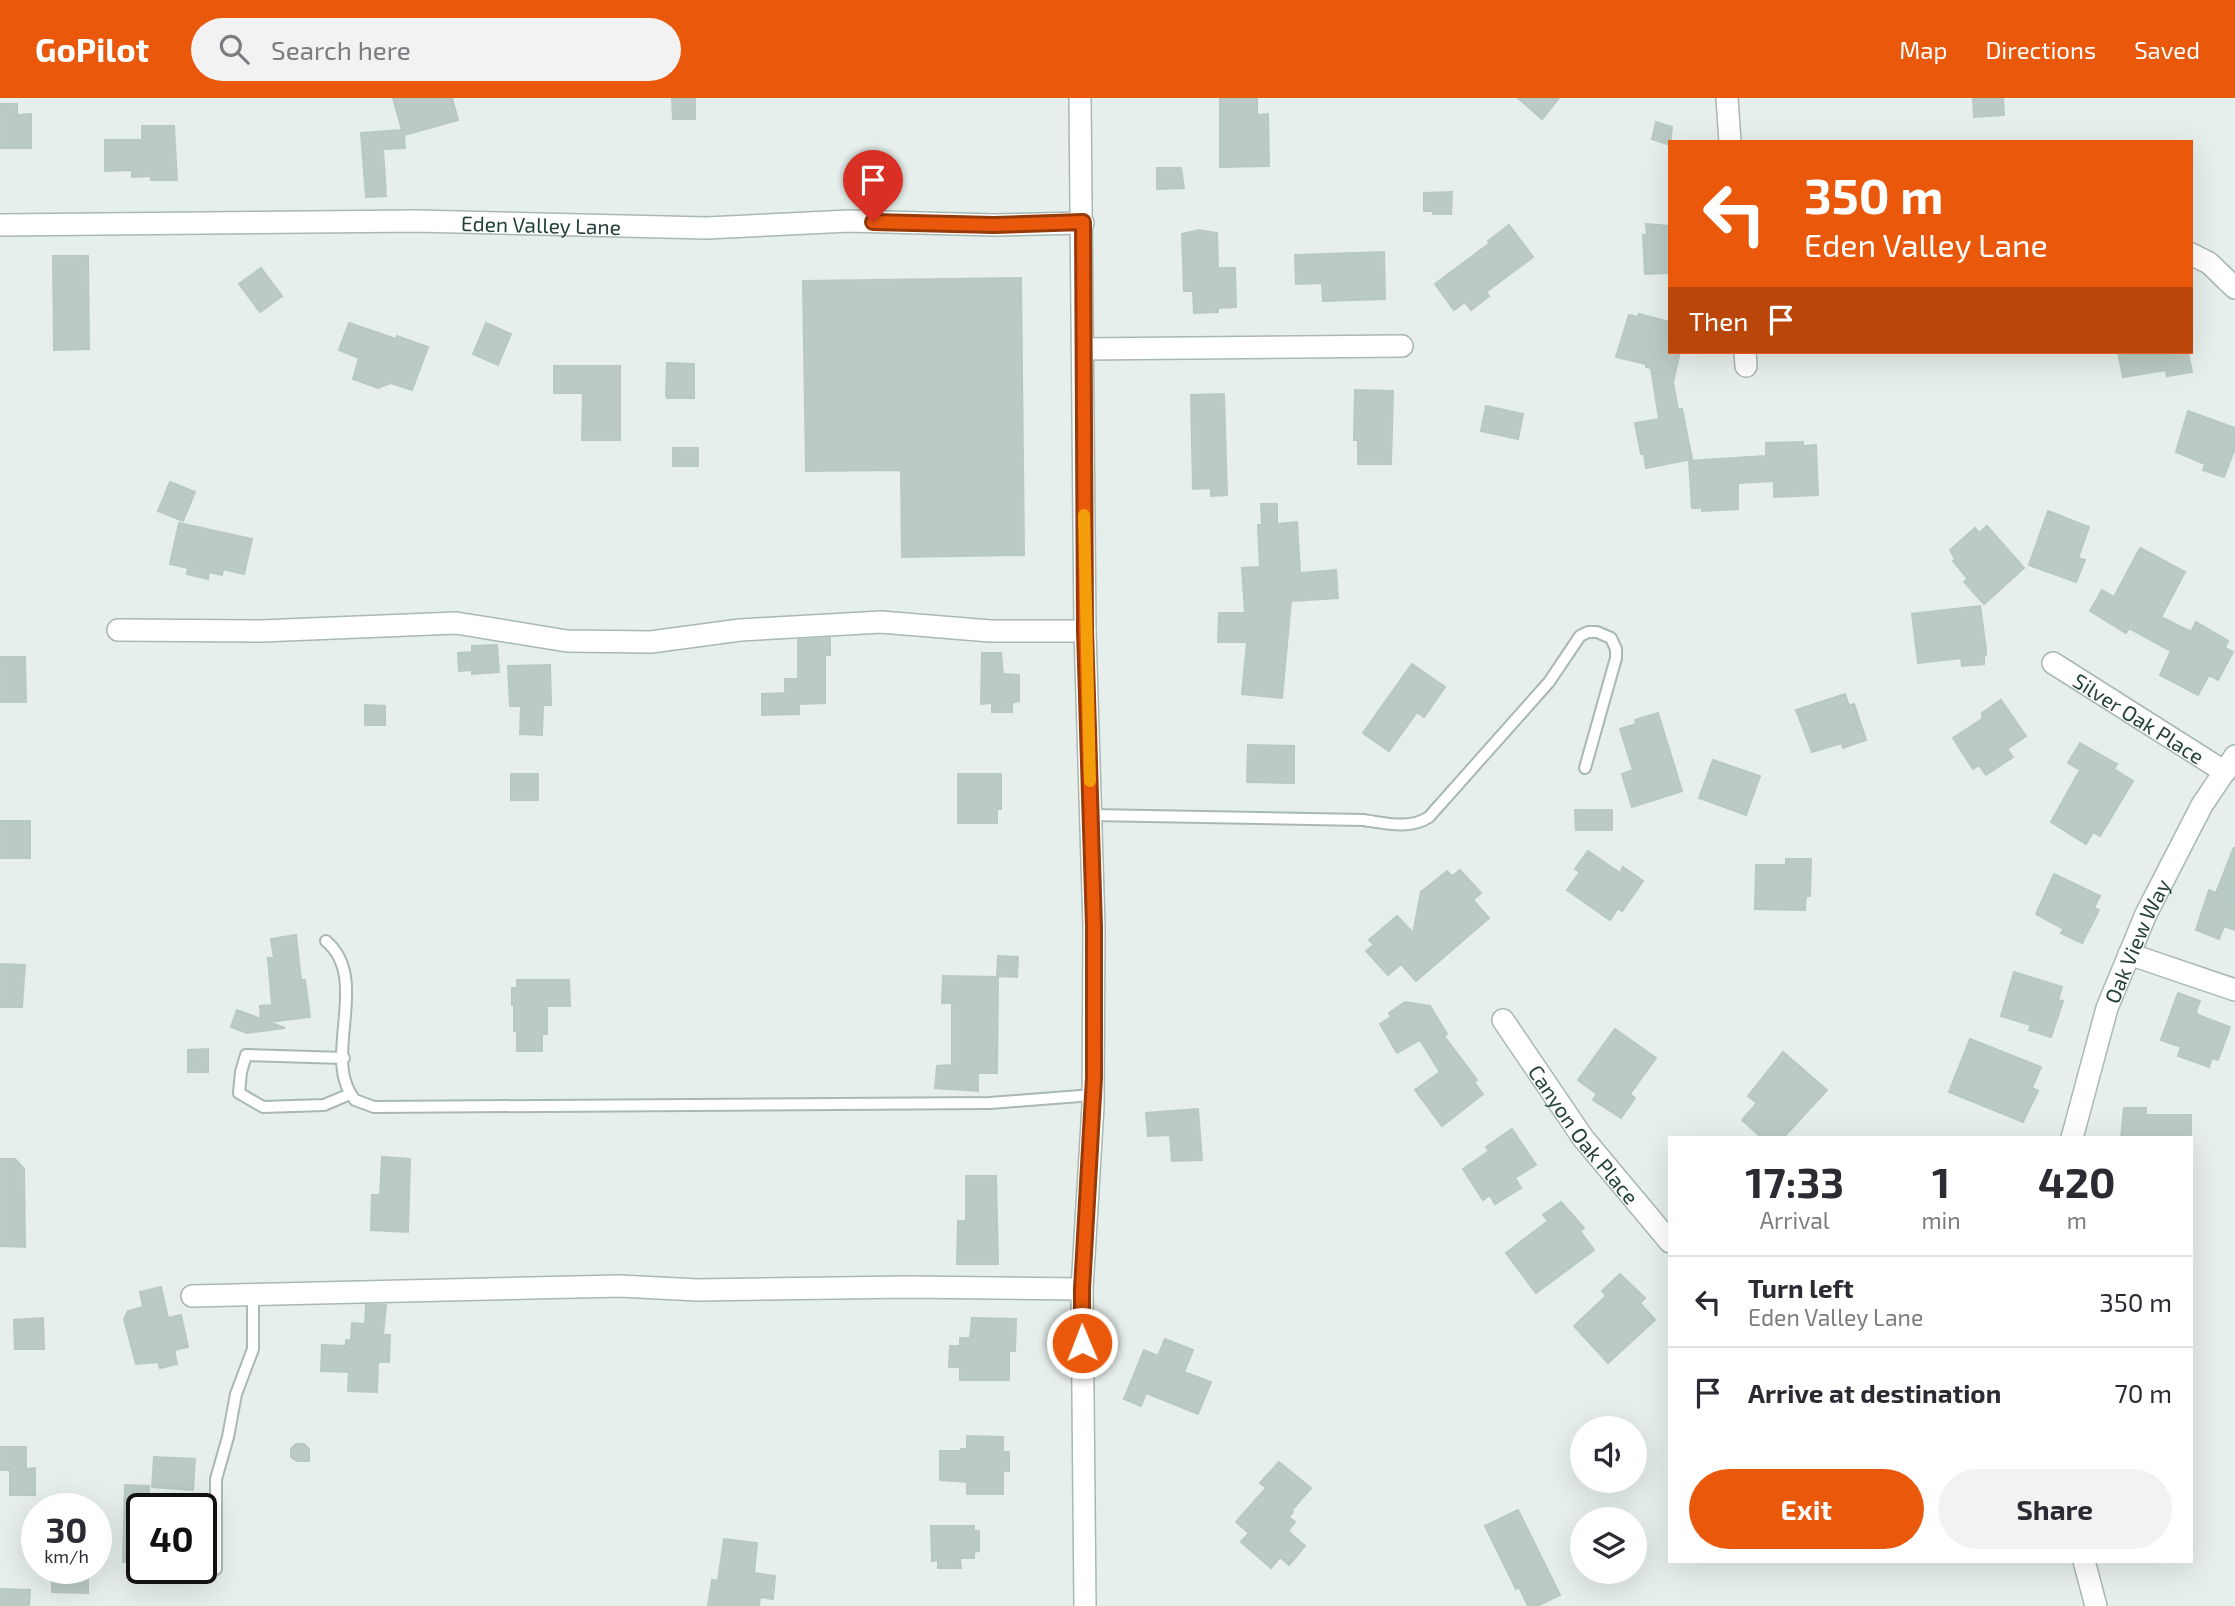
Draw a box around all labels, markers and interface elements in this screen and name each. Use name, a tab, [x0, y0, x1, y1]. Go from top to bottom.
search box	[191, 18, 681, 81]
text: GoPilot	[35, 29, 149, 69]
icon: search	[215, 30, 253, 68]
text: Search here	[271, 34, 411, 65]
text: Map	[1899, 35, 1947, 64]
text: Directions	[1985, 35, 2096, 64]
text: Saved	[2134, 35, 2200, 64]
pin	[843, 150, 903, 222]
icon: arrive	[854, 161, 892, 199]
text: 350 m	[1804, 165, 1944, 224]
icon: left	[1689, 168, 1780, 259]
street label: Eden Valley Lane	[461, 210, 621, 238]
text: Eden Valley Lane	[1804, 225, 2048, 263]
icon: arrive	[1762, 301, 1800, 339]
text: Then	[1689, 305, 1748, 336]
street label: Silver Oak Place	[2069, 667, 2209, 768]
street label: Oak View Way	[2098, 874, 2175, 1007]
street label: Canyon Oak Place	[1524, 1059, 1645, 1208]
text: 17:33	[1745, 1156, 1844, 1206]
text: 1	[1932, 1156, 1950, 1206]
text: 420	[2038, 1156, 2116, 1206]
text: Arrival	[1760, 1206, 1830, 1234]
text: min	[1921, 1206, 1961, 1234]
text: m	[2067, 1206, 2087, 1234]
text: Turn left	[1748, 1272, 1854, 1303]
icon: left	[1689, 1283, 1727, 1321]
text: 350 m	[2099, 1286, 2172, 1317]
text: Eden Valley Lane	[1748, 1303, 1923, 1331]
position arrow	[1045, 1306, 1119, 1380]
icon: arrive	[1689, 1374, 1727, 1412]
text: Arrive at destination	[1748, 1377, 2001, 1408]
text: 70 m	[2114, 1377, 2172, 1408]
map controls	[1570, 1416, 1647, 1584]
button: sound	[1570, 1416, 1647, 1493]
button: Exit	[1689, 1469, 1924, 1549]
button: Share	[1938, 1469, 2172, 1549]
speed limit sign: 40	[126, 1493, 217, 1584]
button: layers	[1570, 1507, 1647, 1584]
text: 30	[46, 1508, 87, 1550]
text: km/h	[44, 1545, 89, 1567]

